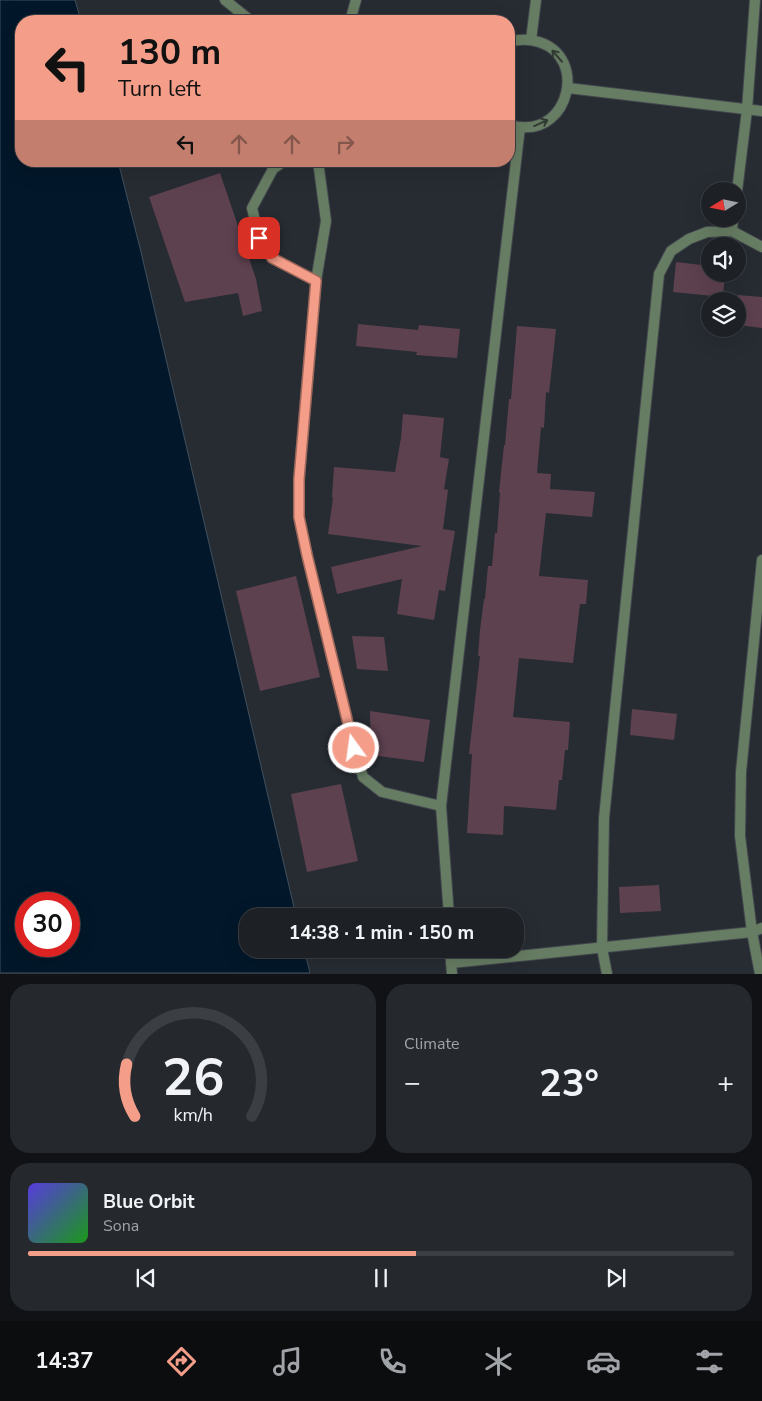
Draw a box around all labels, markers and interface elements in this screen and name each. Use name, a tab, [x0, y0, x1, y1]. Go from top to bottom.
text: 130 m	[118, 29, 221, 76]
icon: left	[35, 35, 100, 100]
one-way arrow	[551, 49, 563, 62]
text: Turn left	[118, 74, 201, 104]
one-way arrow	[533, 117, 548, 127]
icon: left	[172, 130, 200, 158]
icon: ahead	[225, 130, 253, 158]
icon: ahead	[278, 130, 306, 158]
icon: right	[331, 130, 359, 158]
north arrow	[701, 182, 746, 228]
map controls	[701, 182, 746, 337]
pin	[238, 217, 280, 259]
icon: arrive	[245, 224, 273, 252]
button: sound	[701, 237, 746, 282]
button: layers	[701, 292, 746, 337]
position arrow	[327, 721, 379, 773]
speed limit sign: 30	[15, 892, 80, 957]
text: 14:38 · 1 min · 150 m	[289, 920, 474, 946]
text: Climate	[404, 1033, 459, 1055]
text: 26	[162, 1042, 224, 1113]
text: 23°	[539, 1058, 599, 1109]
text: −	[404, 1064, 421, 1102]
text: +	[717, 1064, 734, 1102]
text: km/h	[173, 1103, 213, 1127]
text: Blue Orbit	[103, 1189, 194, 1215]
text: Sona	[103, 1215, 139, 1237]
icon: previous	[132, 1264, 160, 1292]
icon: pause	[367, 1264, 395, 1292]
icon: next	[602, 1264, 630, 1292]
icon: directions	[164, 1344, 199, 1379]
icon: music	[270, 1344, 305, 1379]
icon: phone	[375, 1344, 410, 1379]
icon: climate	[481, 1344, 516, 1379]
icon: car	[586, 1344, 621, 1379]
icon: filters	[692, 1344, 727, 1379]
text: 14:37	[35, 1346, 94, 1376]

